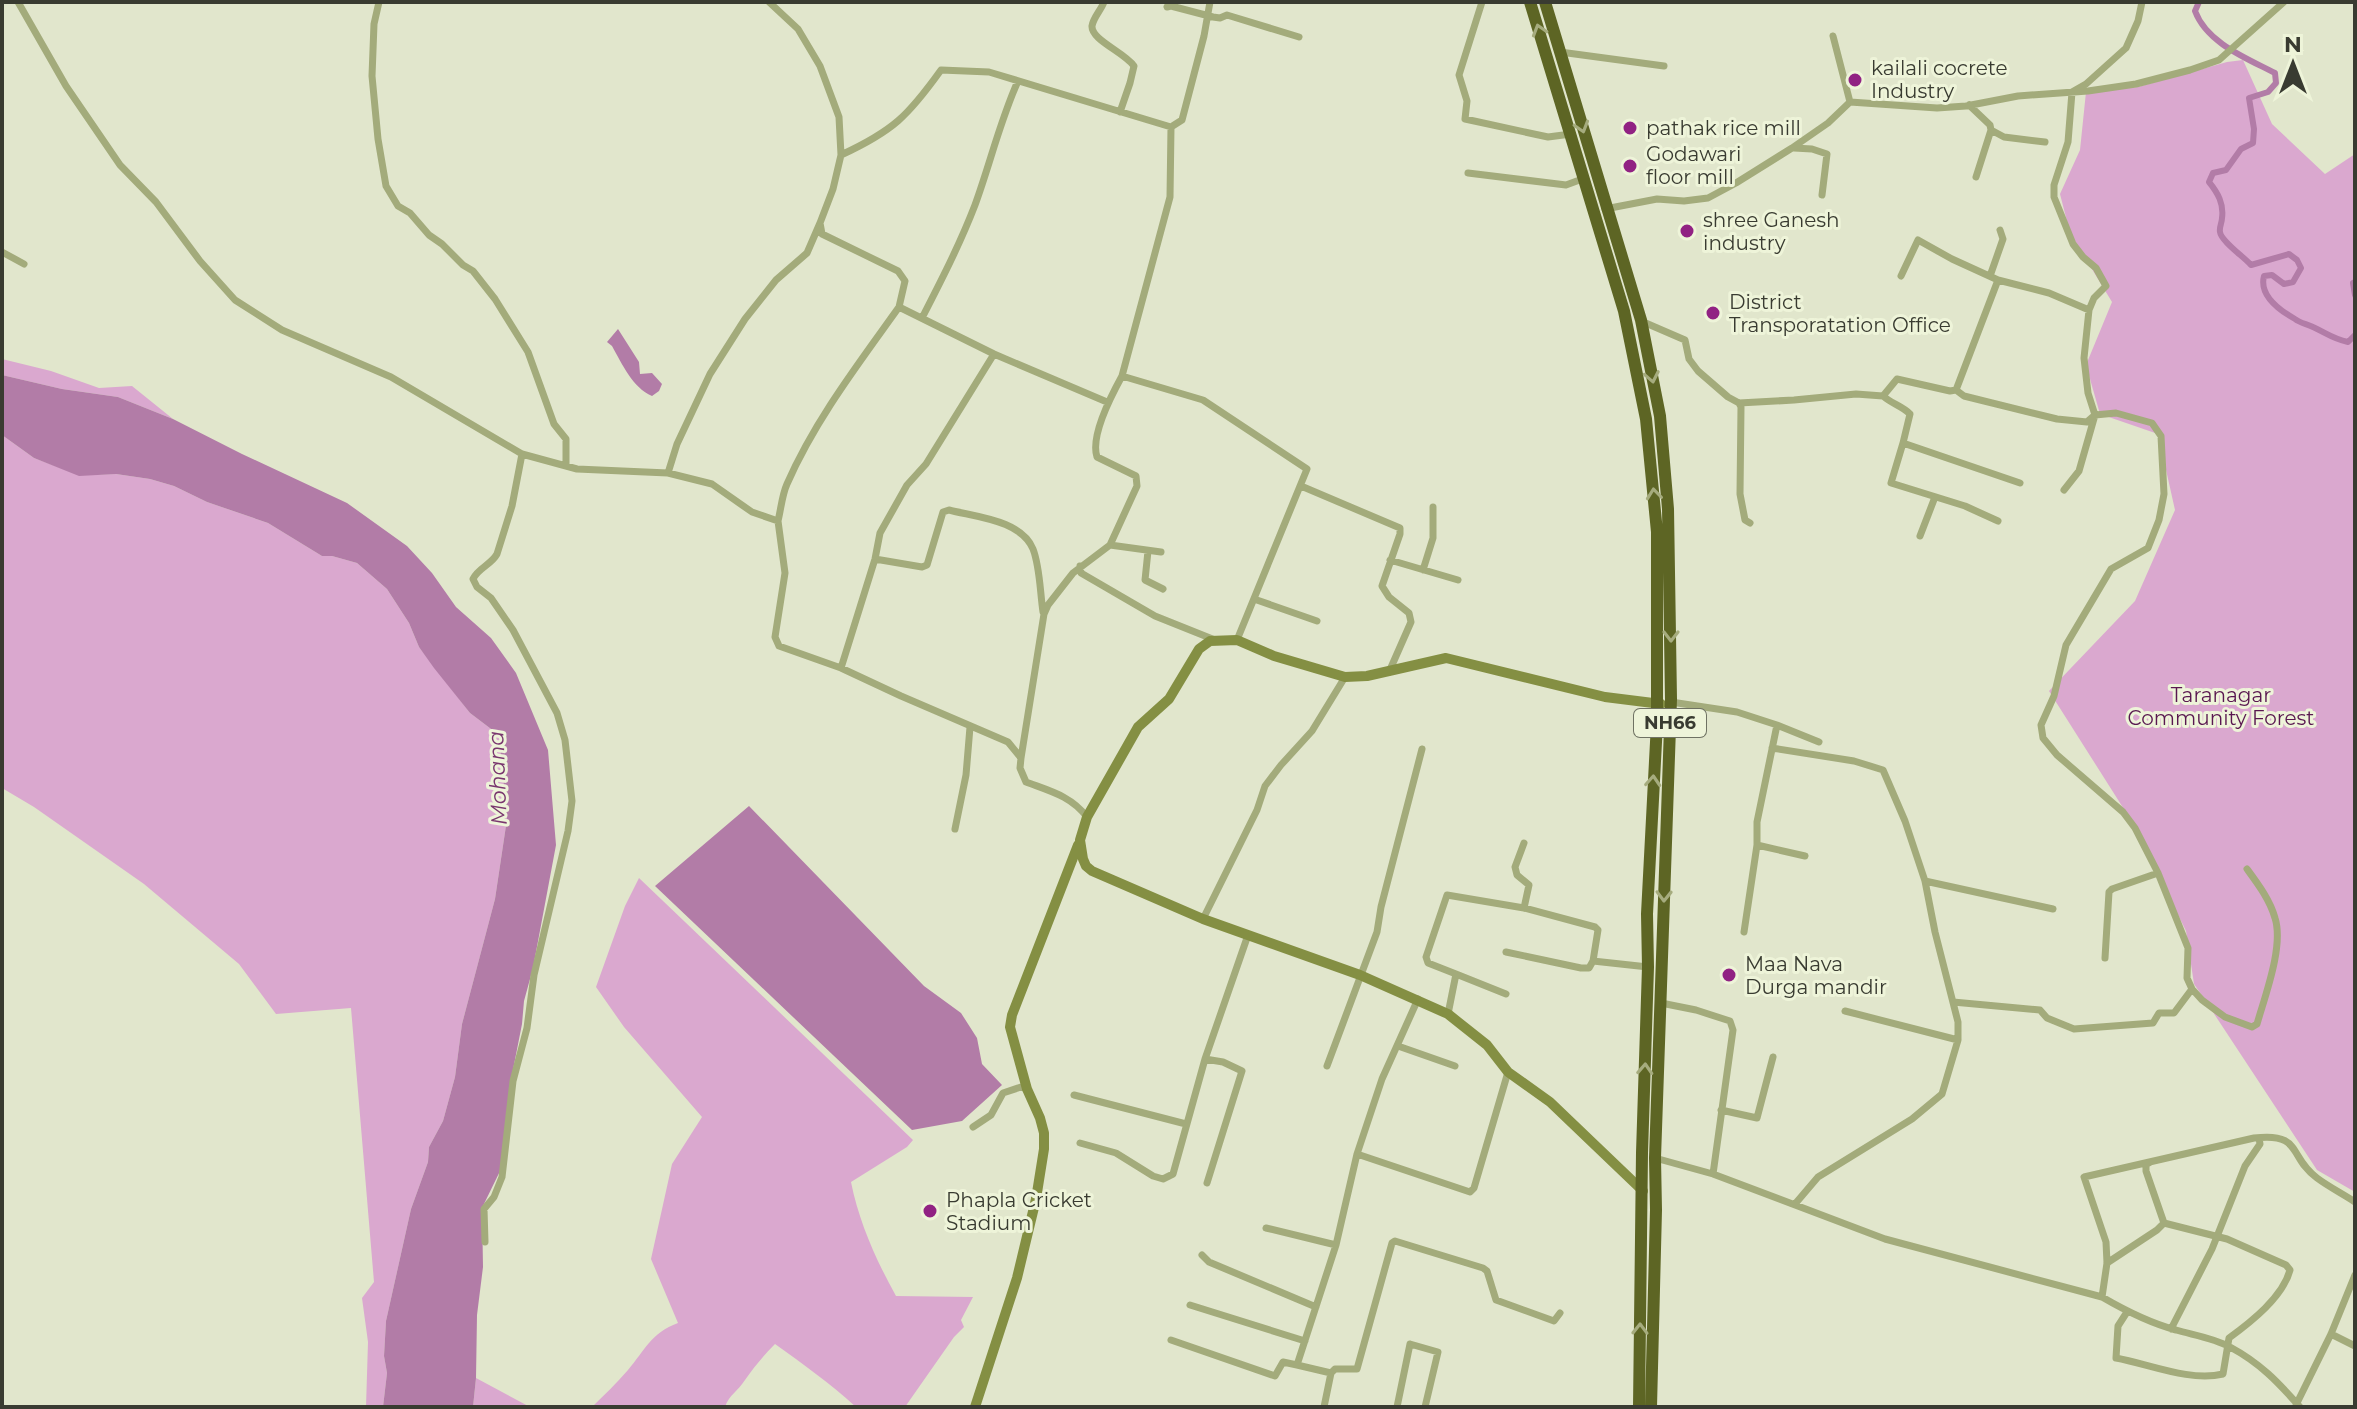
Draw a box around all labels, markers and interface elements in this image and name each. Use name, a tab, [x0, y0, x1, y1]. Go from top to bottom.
one-way arrow	[1532, 24, 1548, 37]
north arrow	[2253, 24, 2333, 104]
text: N	[2284, 31, 2302, 58]
place label: kailali cocrete Industry	[1871, 56, 2008, 103]
marker: kailali cocrete Industry	[1846, 71, 1864, 89]
place label: pathak rice mill	[1646, 116, 1801, 140]
one-way arrow	[1573, 119, 1589, 133]
marker: pathak rice mill	[1621, 119, 1639, 137]
place label: Godawari floor mill	[1646, 142, 1741, 189]
marker: Godawari floor mill	[1621, 157, 1639, 175]
place label: shree Ganesh industry	[1703, 208, 1840, 255]
marker: shree Ganesh industry	[1678, 222, 1696, 240]
place label: District Transporatation Office	[1729, 290, 1951, 337]
marker: District Transporatation Office	[1704, 304, 1722, 322]
one-way arrow	[1643, 370, 1660, 383]
one-way arrow	[1645, 487, 1662, 500]
one-way arrow	[1662, 630, 1679, 643]
park label: Taranagar Community Forest	[2128, 683, 2314, 730]
road number: NH66	[1634, 709, 1706, 737]
water label: Mohana	[482, 730, 513, 826]
one-way arrow	[1644, 774, 1661, 787]
one-way arrow	[1655, 890, 1673, 903]
place label: Maa Nava Durga mandir	[1745, 952, 1887, 999]
marker: Maa Nava Durga mandir	[1720, 966, 1738, 984]
one-way arrow	[1637, 1062, 1654, 1075]
place label: Phapla Cricket Stadium	[946, 1188, 1092, 1235]
marker: Phapla Cricket Stadium	[921, 1202, 939, 1220]
one-way arrow	[1632, 1322, 1649, 1335]

